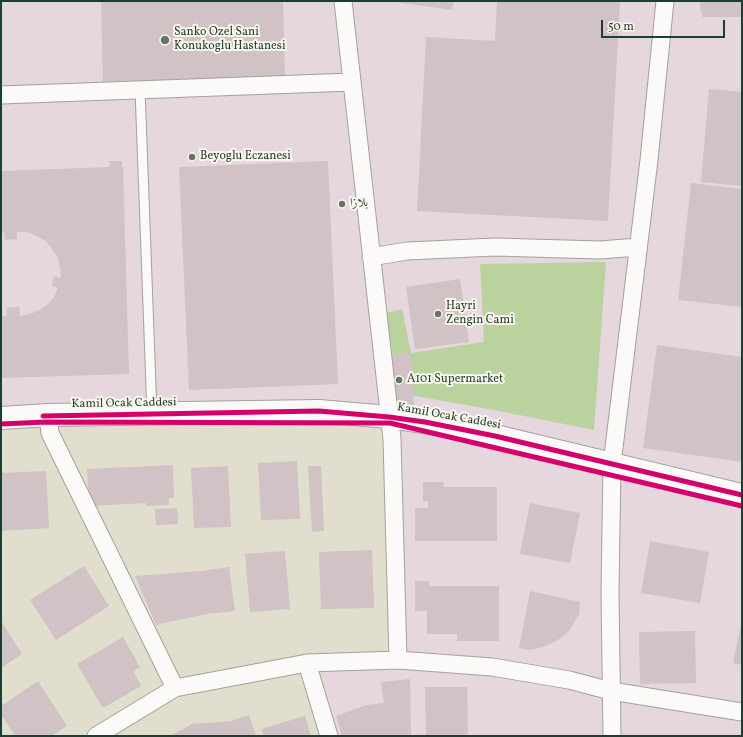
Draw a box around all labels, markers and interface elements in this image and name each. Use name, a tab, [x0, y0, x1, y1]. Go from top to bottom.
scale bar	[603, 12, 727, 38]
text: 50 m	[608, 19, 634, 35]
place label: Sanko Ozel Sani Konukoglu Hastanesi	[174, 26, 286, 54]
marker: Sanko Ozel Sani Konukoglu Hastanesi	[159, 34, 171, 46]
place label: Beyoglu Eczanesi	[200, 150, 291, 164]
marker: Beyoglu Eczanesi	[187, 152, 197, 162]
place label: بلازا	[350, 197, 368, 211]
marker: بلازا	[337, 199, 347, 209]
place label: Hayri Zengin Cami	[446, 300, 514, 328]
marker: Hayri Zengin Cami	[433, 309, 443, 319]
place label: A101 Supermarket	[407, 373, 503, 387]
marker: A101 Supermarket	[394, 375, 404, 385]
street label: Kamil Ocak Caddesi	[71, 396, 177, 412]
street label: Kamil Ocak Caddesi	[396, 401, 502, 433]

